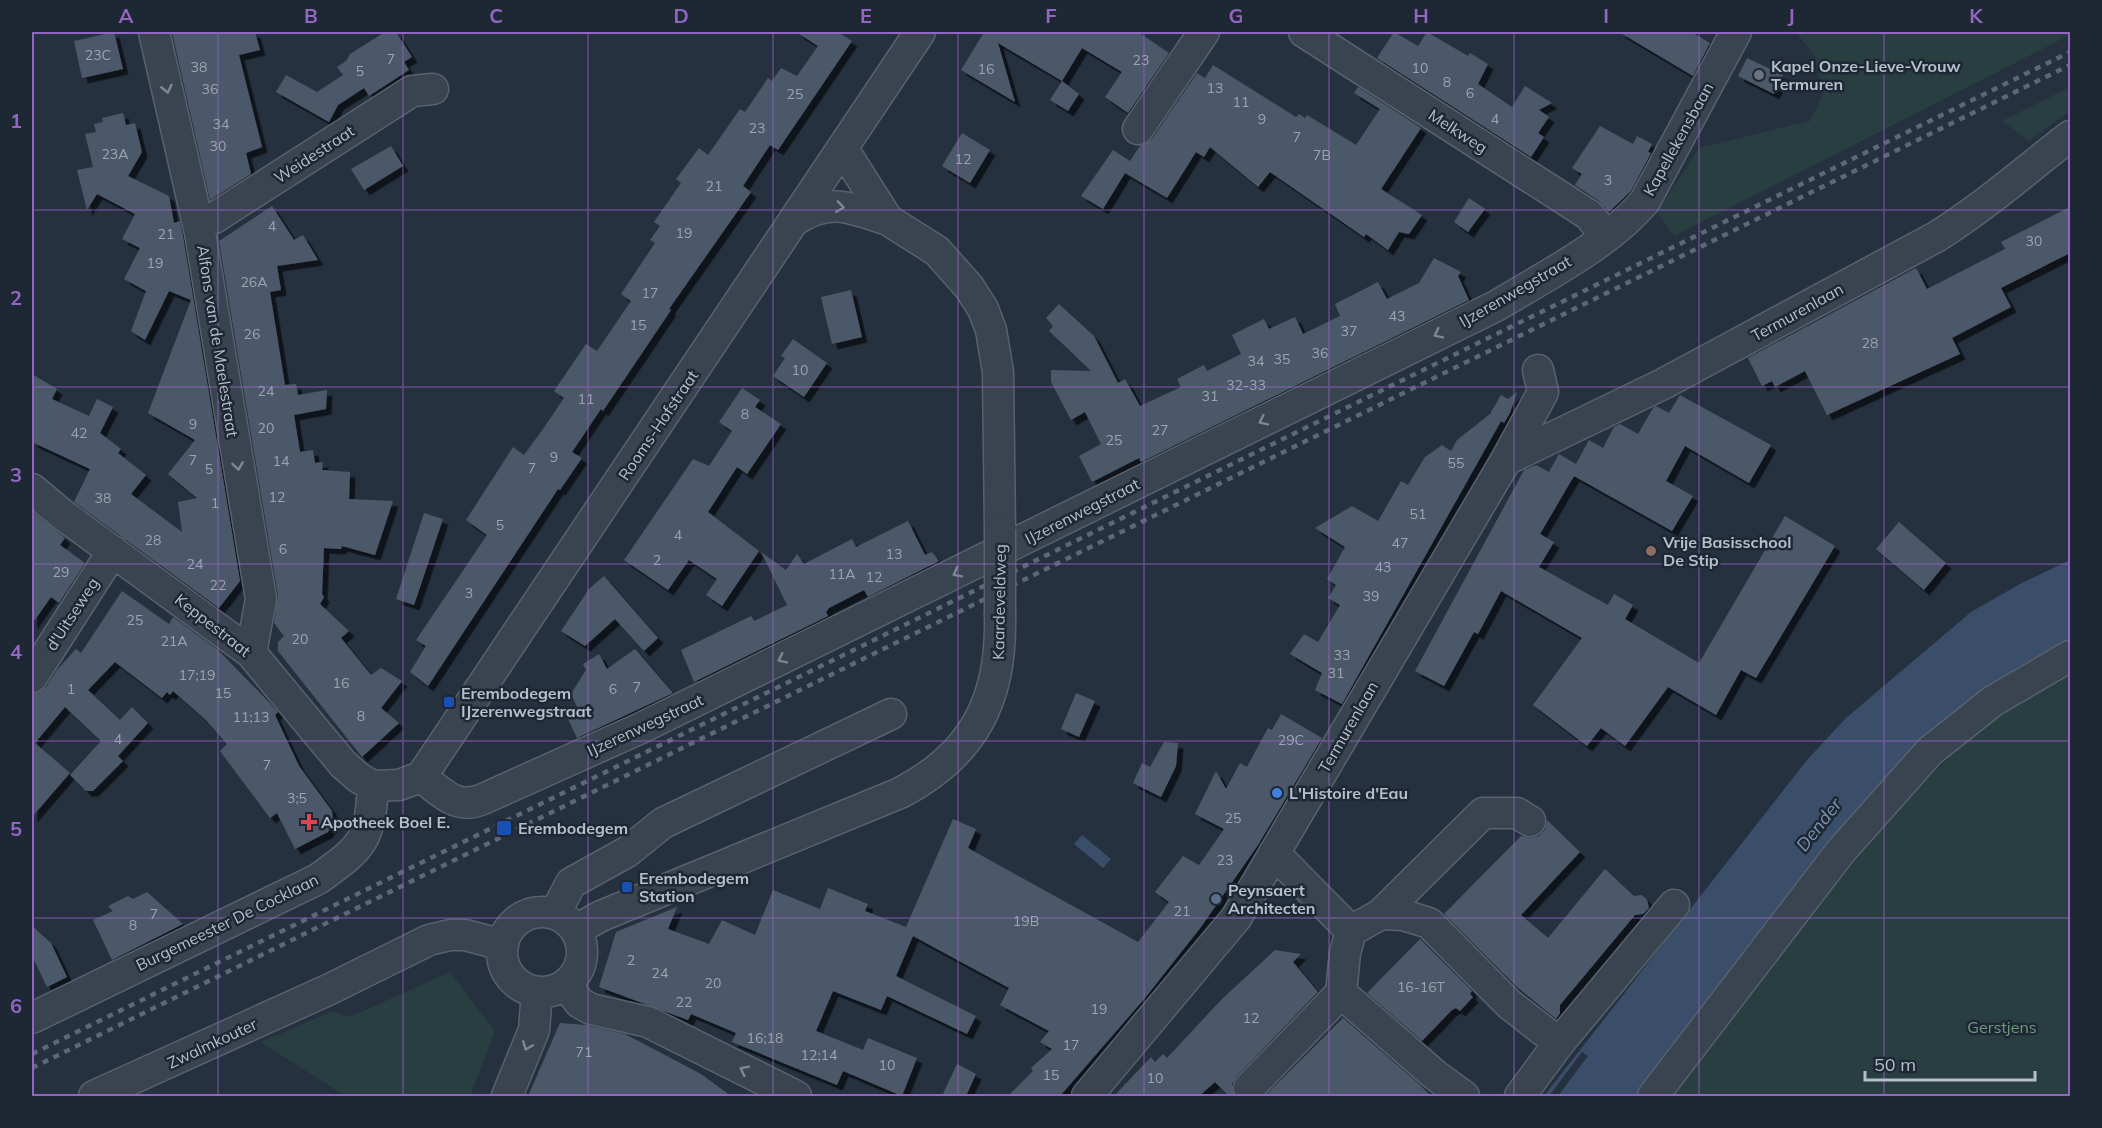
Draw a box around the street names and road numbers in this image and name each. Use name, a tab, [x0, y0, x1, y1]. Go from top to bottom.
street label: Kapellekensbaan	[1639, 79, 1717, 199]
street label: Melkweg	[1425, 105, 1491, 157]
street label: Weidestraat	[270, 120, 358, 187]
street label: Alfons van de Maelestraat	[193, 244, 243, 439]
street label: IJzerenwegstraat	[1455, 251, 1575, 331]
street label: Termurenlaan	[1747, 278, 1847, 346]
street label: Rooms-Hofstraat	[614, 366, 702, 484]
street label: IJzerenwegstraat	[1021, 473, 1143, 549]
street label: Kaardeveldweg	[988, 544, 1010, 660]
street label: d'Uitseweg	[41, 574, 103, 654]
street label: Keppestraat	[171, 589, 255, 661]
street label: Termurenlaan	[1314, 678, 1382, 776]
street label: IJzerenwegstraat	[584, 689, 707, 761]
street label: Burgemeester De Cocklaan	[132, 869, 322, 975]
street label: Zwalmkouter	[164, 1013, 260, 1073]

